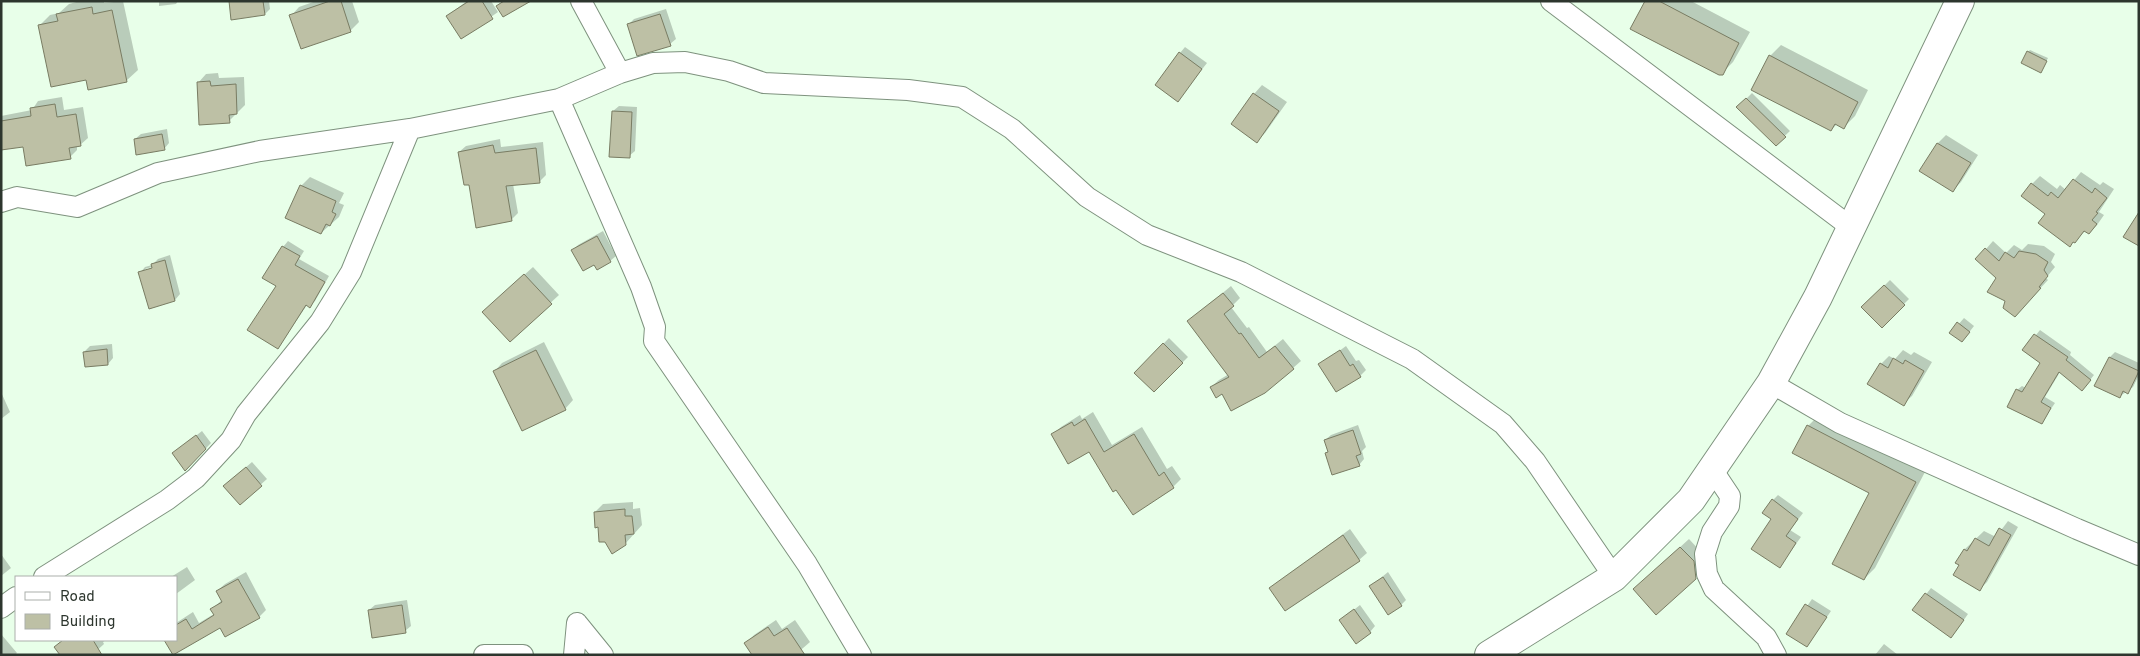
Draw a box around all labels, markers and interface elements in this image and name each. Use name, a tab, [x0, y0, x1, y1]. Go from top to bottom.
legend	[15, 576, 178, 641]
text: Road	[60, 588, 95, 607]
text: Building	[60, 613, 115, 632]

